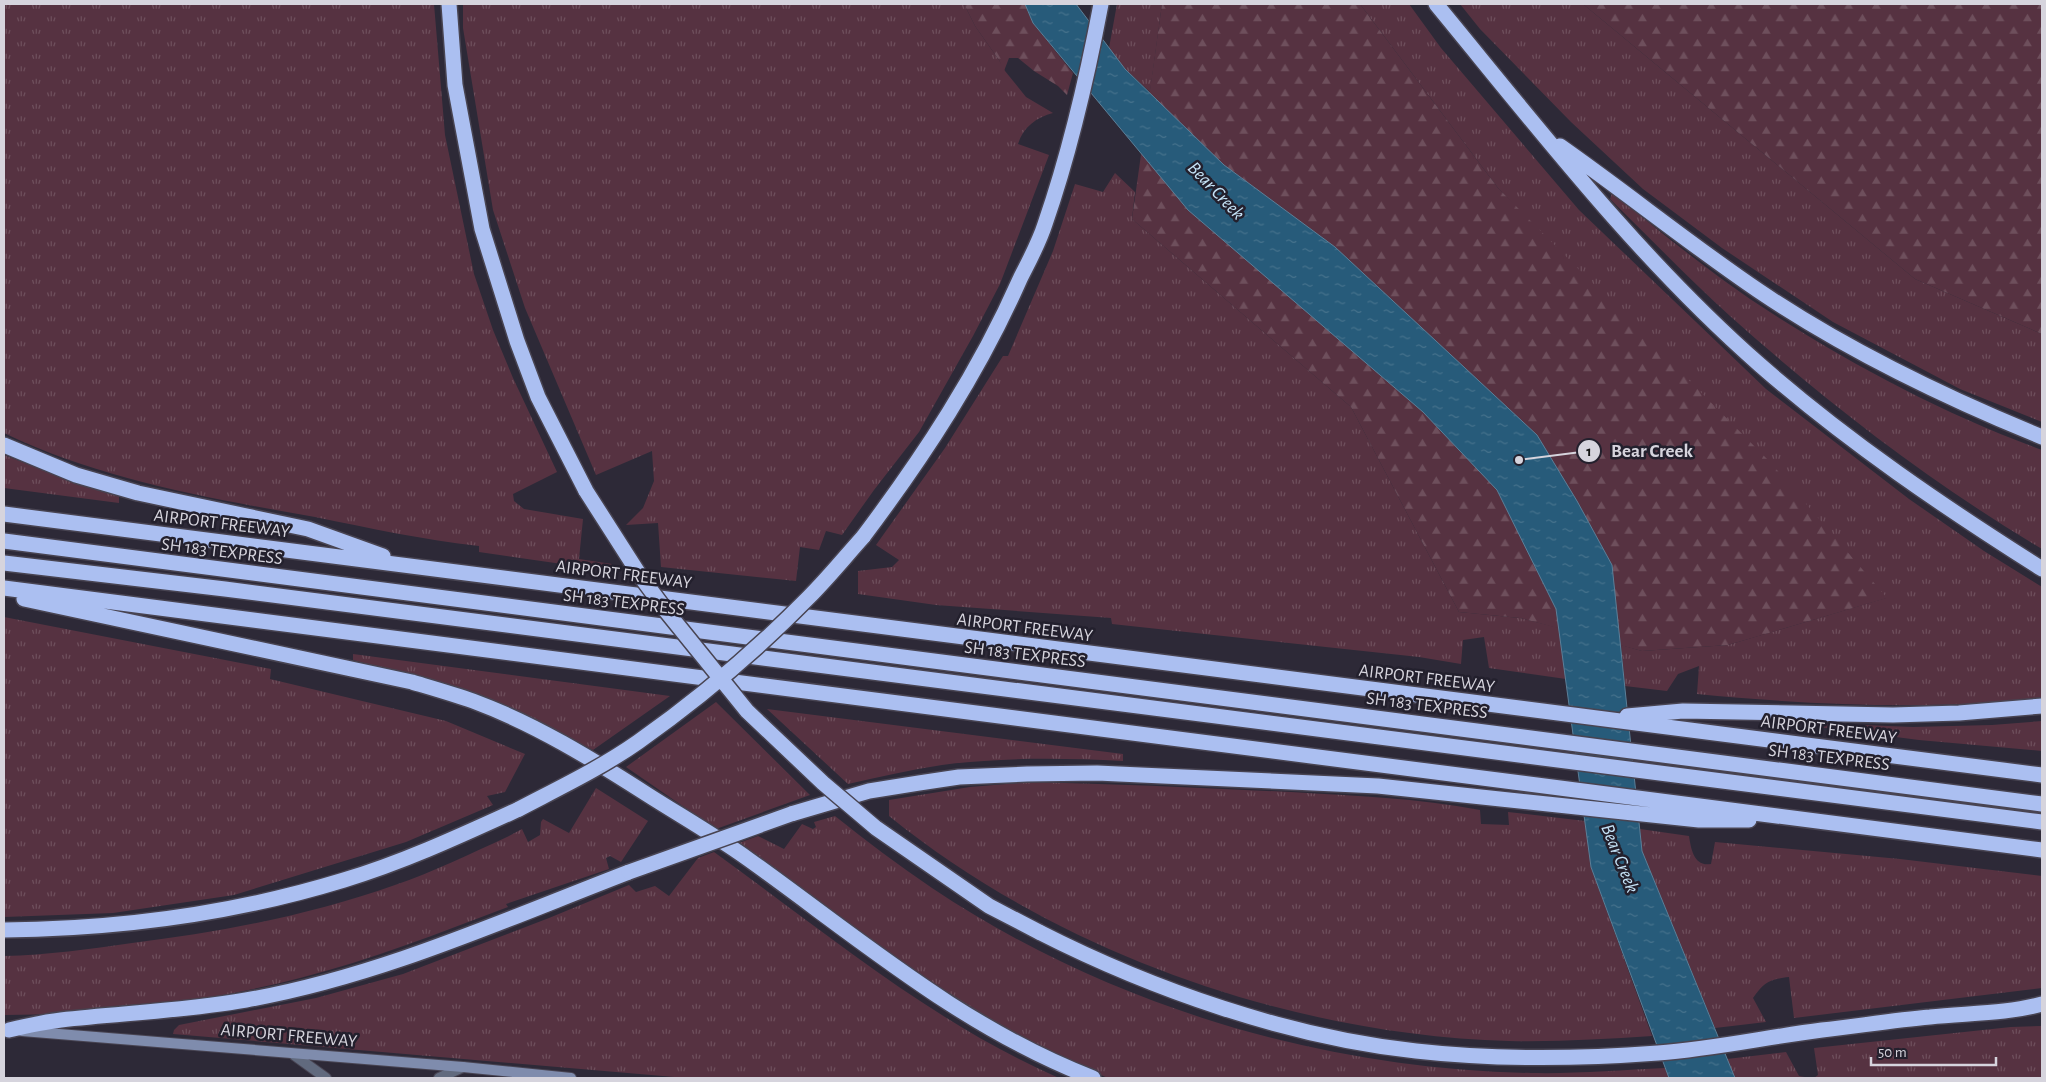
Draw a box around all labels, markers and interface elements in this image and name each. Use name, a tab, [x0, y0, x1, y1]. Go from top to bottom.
water label: Bear Creek	[1184, 158, 1248, 224]
callout: Bear Creek	[1576, 434, 1703, 468]
text: Bear Creek	[1611, 442, 1693, 461]
text: 1	[1586, 444, 1592, 459]
street label: AIRPORT FREEWAY	[153, 507, 291, 541]
street label: SH 183 TEXPRESS	[160, 536, 284, 568]
street label: AIRPORT FREEWAY	[555, 558, 693, 592]
street label: SH 183 TEXPRESS	[562, 587, 686, 619]
street label: AIRPORT FREEWAY	[956, 611, 1094, 645]
street label: SH 183 TEXPRESS	[963, 639, 1087, 671]
street label: AIRPORT FREEWAY	[1358, 662, 1496, 696]
street label: SH 183 TEXPRESS	[1365, 690, 1489, 722]
street label: AIRPORT FREEWAY	[1760, 713, 1898, 747]
street label: SH 183 TEXPRESS	[1767, 742, 1891, 774]
water label: Bear Creek	[1597, 821, 1642, 896]
street label: AIRPORT FREEWAY	[220, 1021, 358, 1051]
scale bar	[1871, 1034, 1996, 1066]
text: 50 m	[1878, 1045, 1907, 1060]

